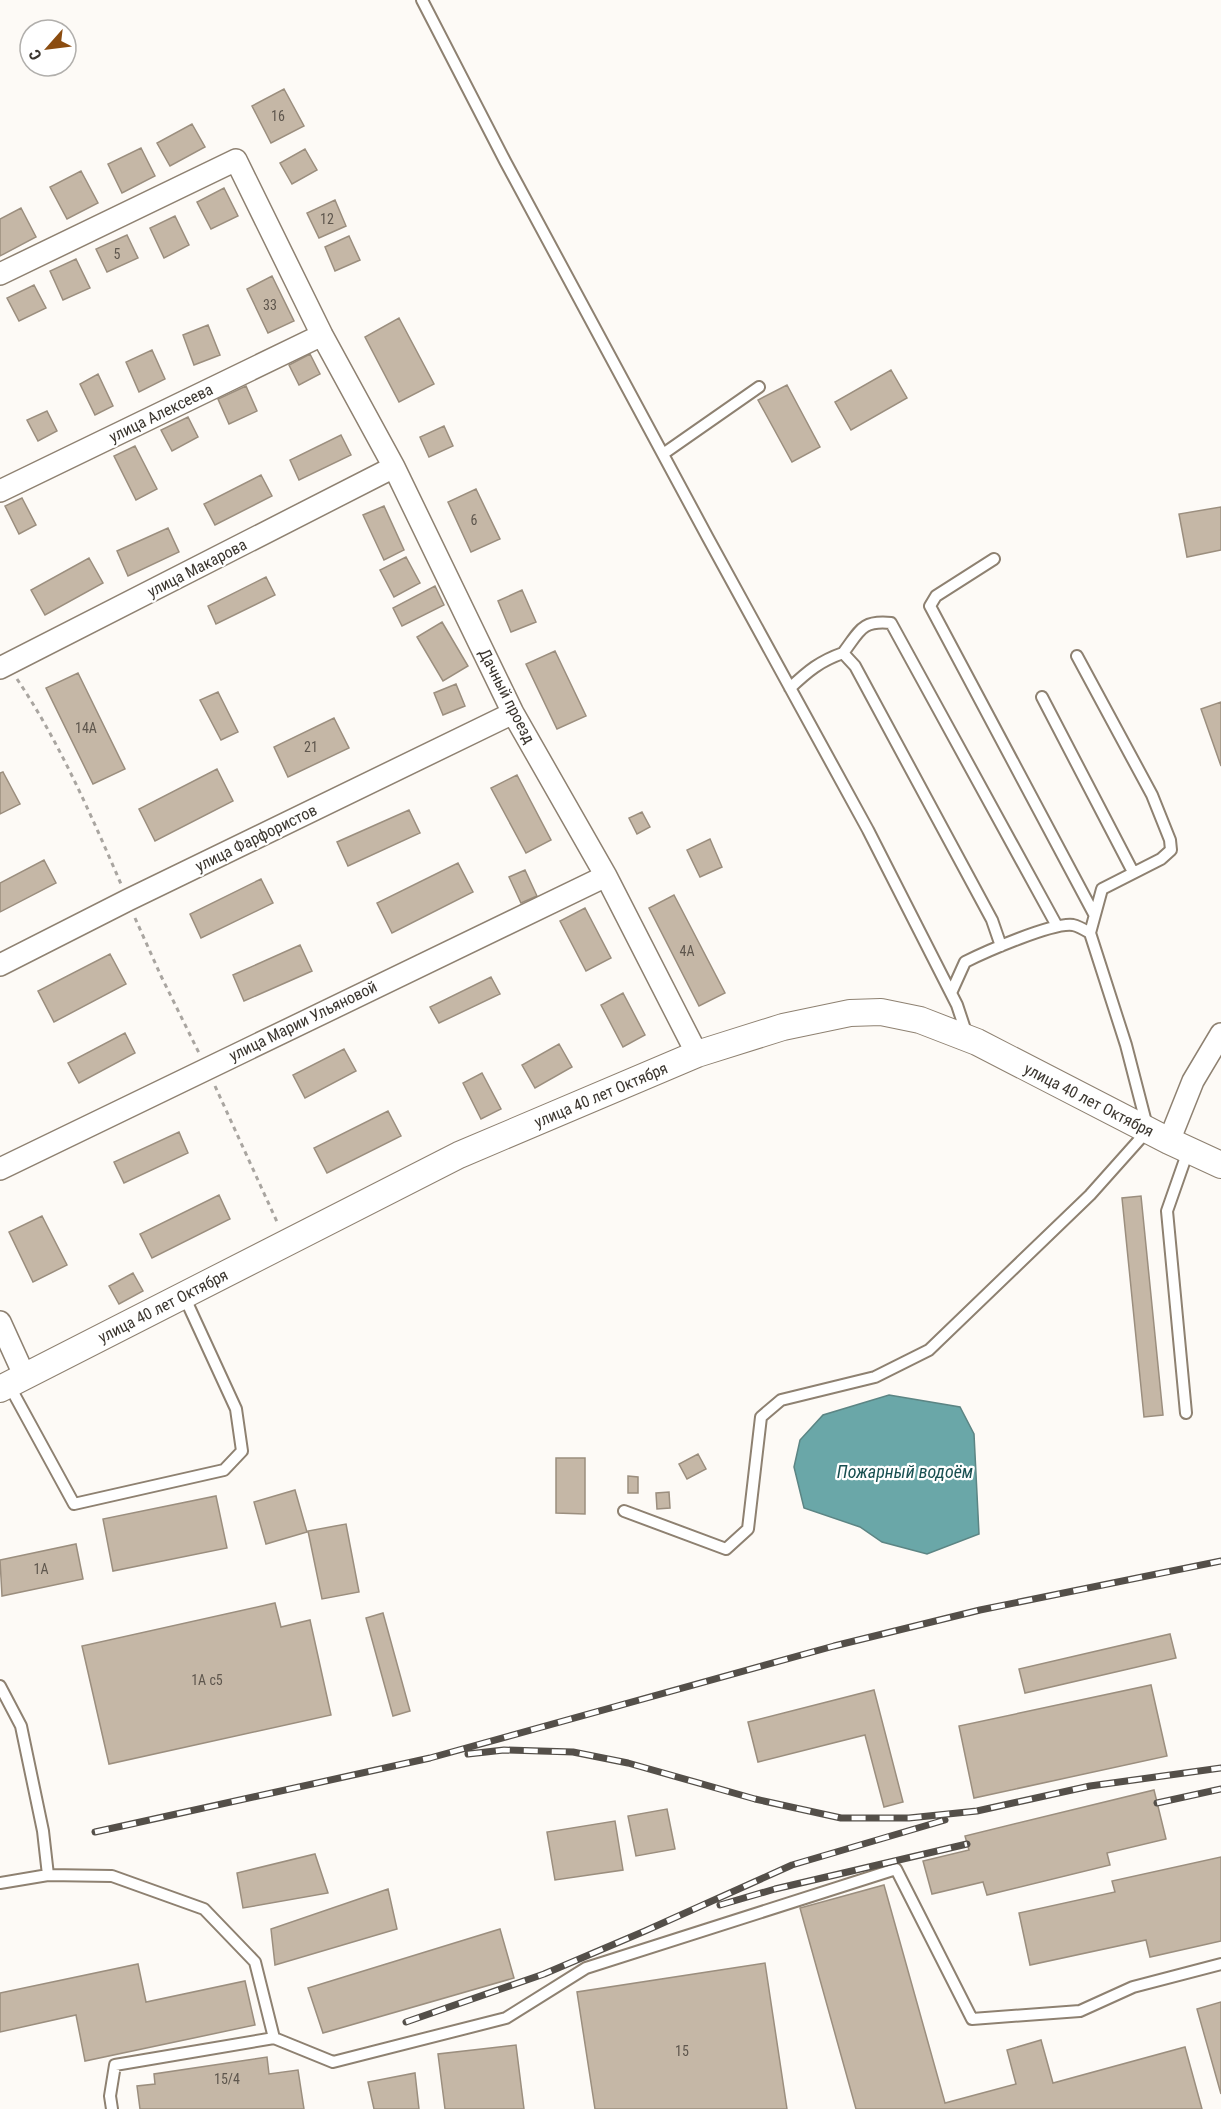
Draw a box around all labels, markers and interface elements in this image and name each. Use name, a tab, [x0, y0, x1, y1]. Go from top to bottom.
north arrow	[18, 18, 78, 78]
text: С	[25, 46, 46, 63]
house number: 16	[271, 108, 285, 124]
house number: 12	[320, 211, 334, 227]
house number: 5	[114, 246, 121, 262]
house number: 33	[263, 297, 277, 313]
street label: улица Алексеева	[106, 380, 216, 446]
house number: 6	[471, 512, 478, 528]
street label: улица Макарова	[144, 535, 250, 601]
street label: Дачный проезд	[475, 645, 539, 747]
house number: 14А	[75, 720, 97, 736]
house number: 21	[304, 739, 318, 755]
street label: улица Фарфористов	[192, 800, 320, 876]
house number: 4А	[680, 943, 694, 959]
street label: улица Марии Ульяновой	[226, 977, 380, 1065]
street label: улица 40 лет Октября	[531, 1058, 671, 1132]
street label: улица 40 лет Октября	[1021, 1059, 1157, 1141]
street label: улица 40 лет Октября	[95, 1265, 231, 1347]
water label: Пожарный водоём	[837, 1461, 973, 1482]
house number: 1А	[34, 1561, 48, 1577]
house number: 1А с5	[191, 1672, 223, 1688]
house number: 15	[675, 2043, 689, 2059]
house number: 15/4	[214, 2071, 240, 2087]

